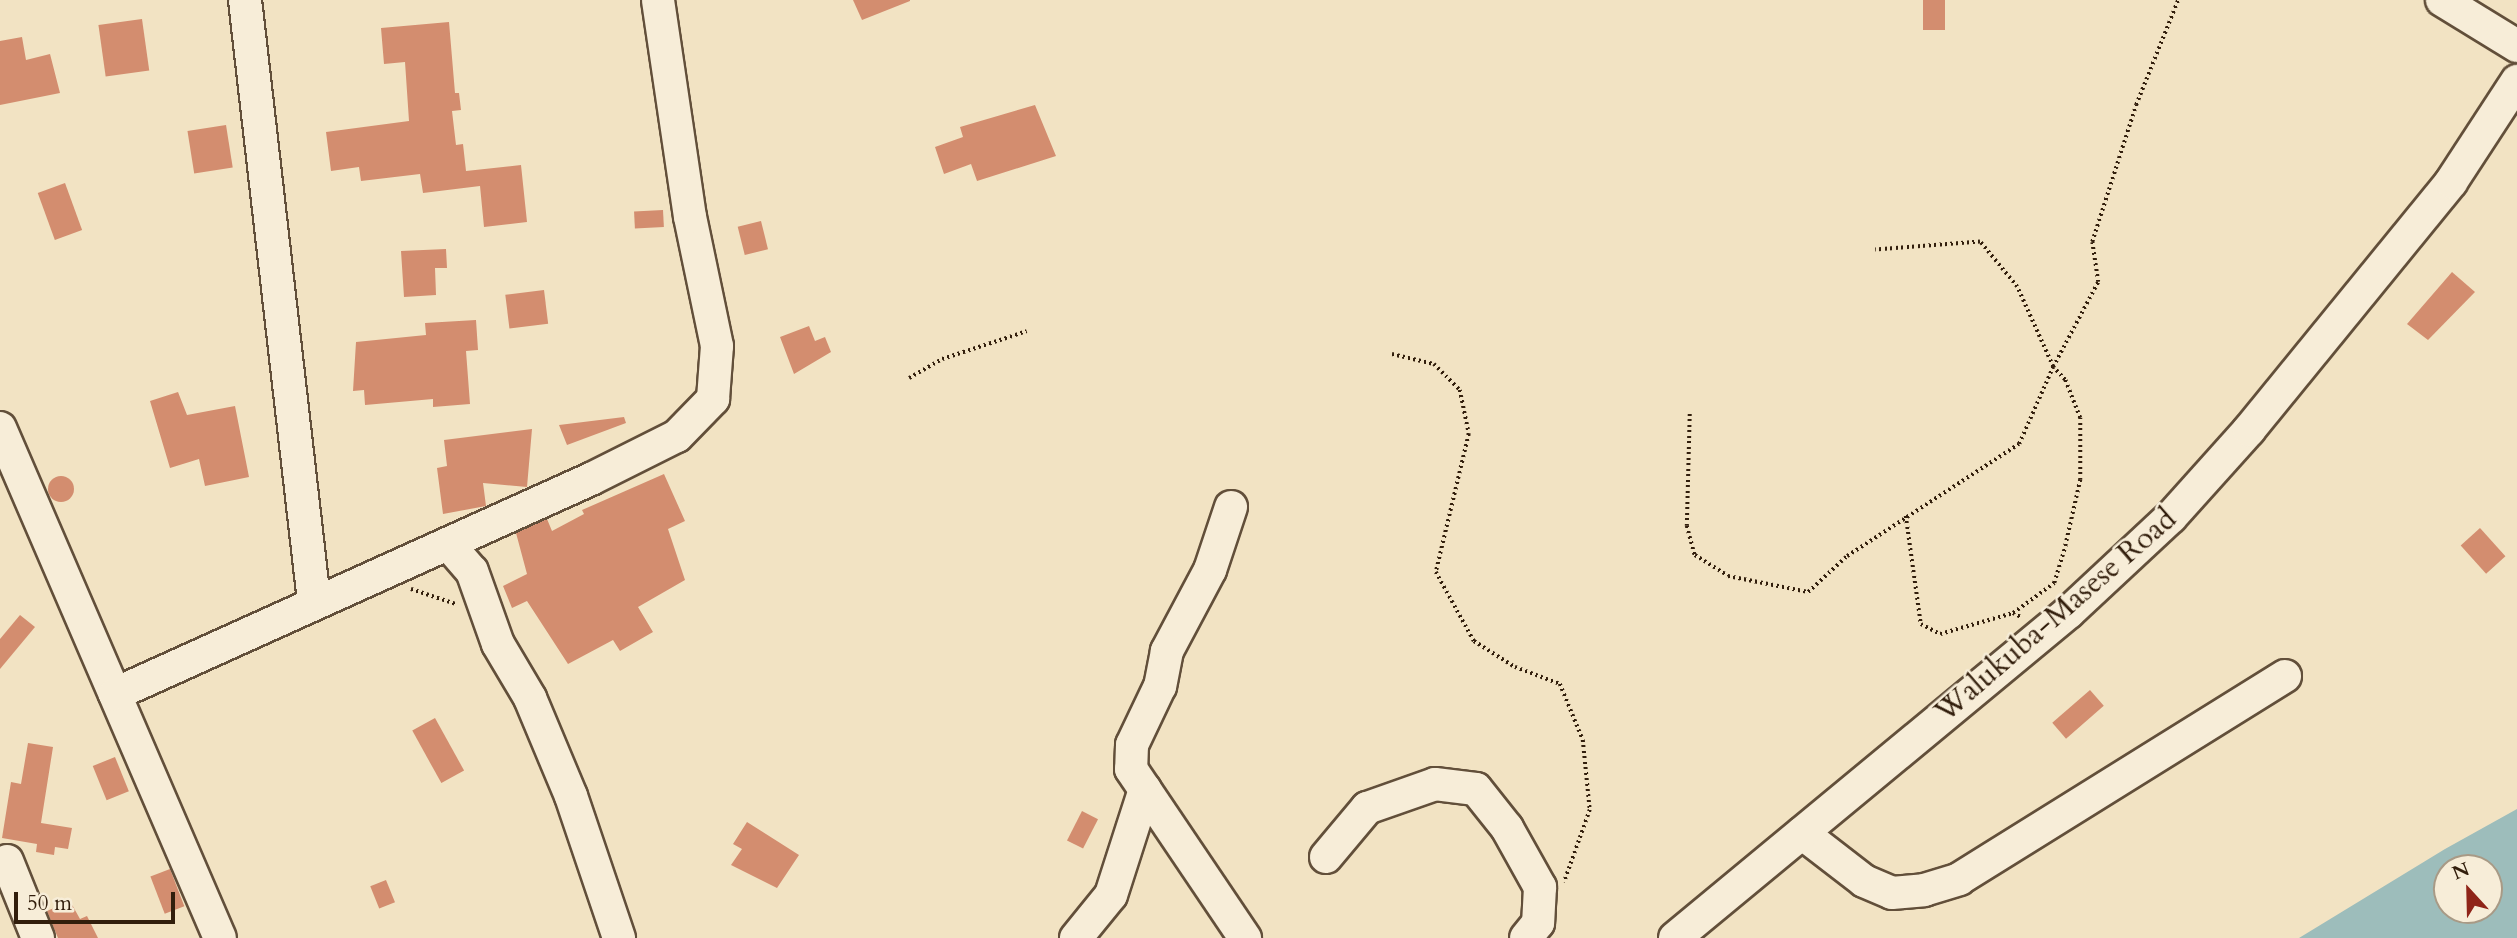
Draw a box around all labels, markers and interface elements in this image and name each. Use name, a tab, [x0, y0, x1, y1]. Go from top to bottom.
street label: Walukuba-Masese Road	[1928, 501, 2184, 731]
north arrow	[2433, 854, 2503, 924]
text: N	[2448, 856, 2473, 887]
scale bar	[18, 878, 178, 922]
text: 50 m	[27, 889, 72, 918]

